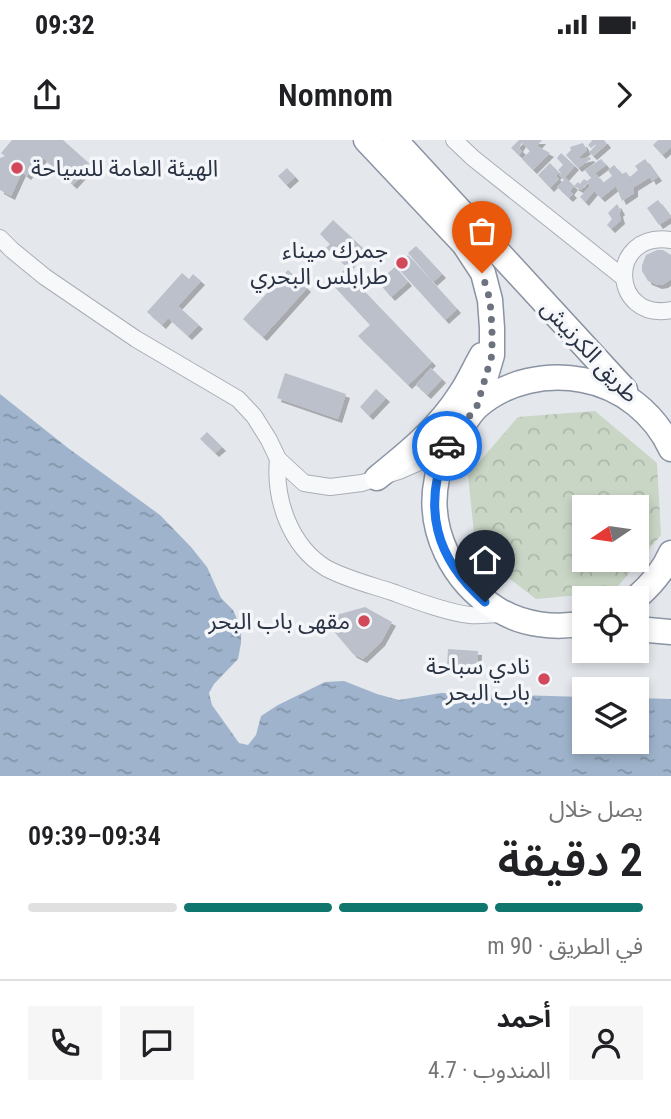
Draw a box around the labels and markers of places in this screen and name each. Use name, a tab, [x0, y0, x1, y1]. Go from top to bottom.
place label: الهيئة العامة للسياحة	[31, 155, 218, 182]
marker: الهيئة العامة للسياحة	[9, 160, 25, 176]
pin	[452, 201, 512, 273]
place label: جمرك ميناء طرابلس البحري	[250, 237, 388, 293]
marker: جمرك ميناء طرابلس البحري	[394, 255, 410, 271]
pin	[455, 530, 515, 602]
place label: مقهى باب البحر	[208, 608, 350, 635]
marker: مقهى باب البحر	[356, 613, 372, 629]
place label: نادي سباحة باب البحر	[426, 653, 530, 706]
marker: نادي سباحة باب البحر	[536, 671, 552, 687]

